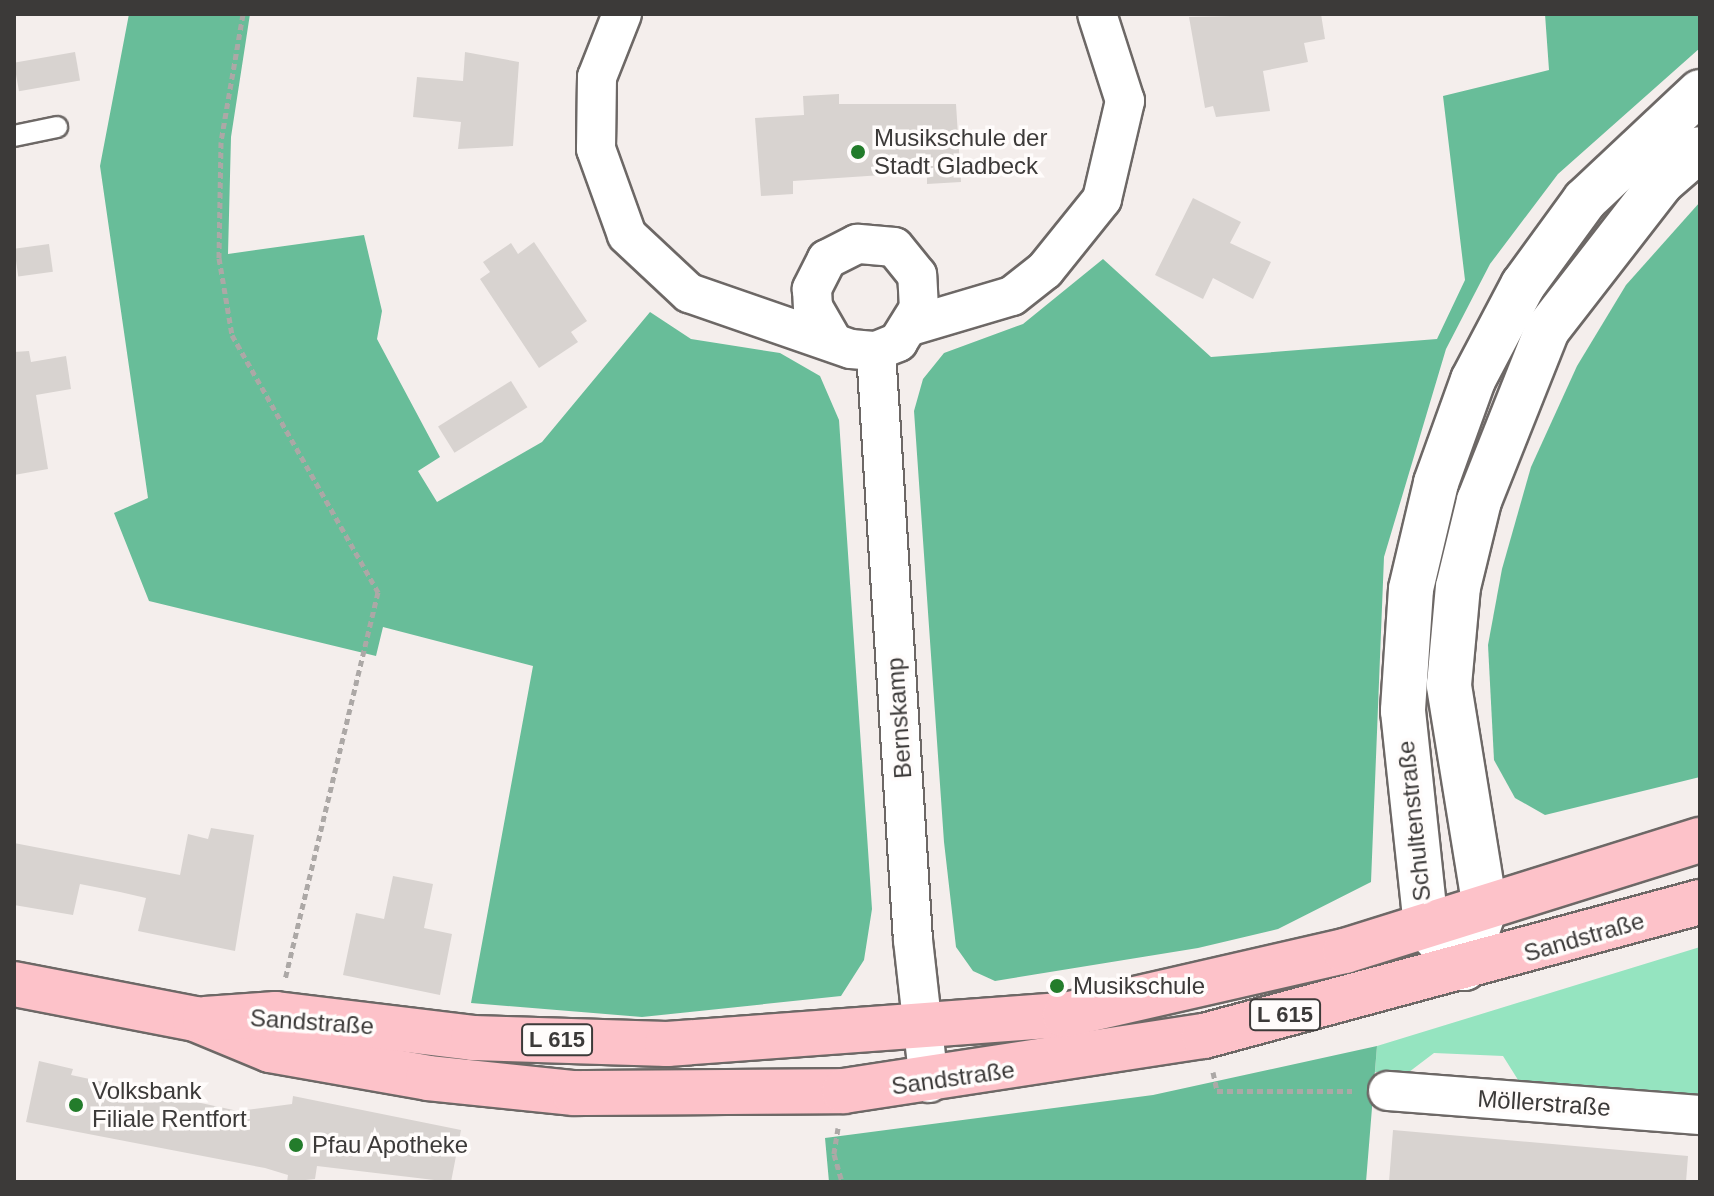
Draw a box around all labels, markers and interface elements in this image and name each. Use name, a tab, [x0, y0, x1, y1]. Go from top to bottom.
place label: Musikschule der Stadt Gladbeck	[874, 124, 1047, 180]
marker: Musikschule der Stadt Gladbeck	[849, 143, 867, 161]
street label: Bernskamp	[880, 656, 918, 780]
street label: Schultenstraße	[1391, 739, 1437, 903]
street label: Sandstraße	[1520, 906, 1648, 968]
place label: Musikschule	[1073, 972, 1205, 1000]
marker: Musikschule	[1048, 977, 1066, 995]
road number: L 615	[1247, 997, 1323, 1033]
street label: Sandstraße	[249, 1003, 375, 1041]
road number: L 615	[519, 1022, 595, 1058]
street label: Sandstraße	[890, 1055, 1016, 1101]
place label: Volksbank Filiale Rentfort	[92, 1077, 247, 1133]
street label: Möllerstraße	[1476, 1084, 1612, 1122]
marker: Volksbank Filiale Rentfort	[67, 1096, 85, 1114]
place label: Pfau Apotheke	[312, 1131, 469, 1159]
marker: Pfau Apotheke	[287, 1136, 305, 1154]

